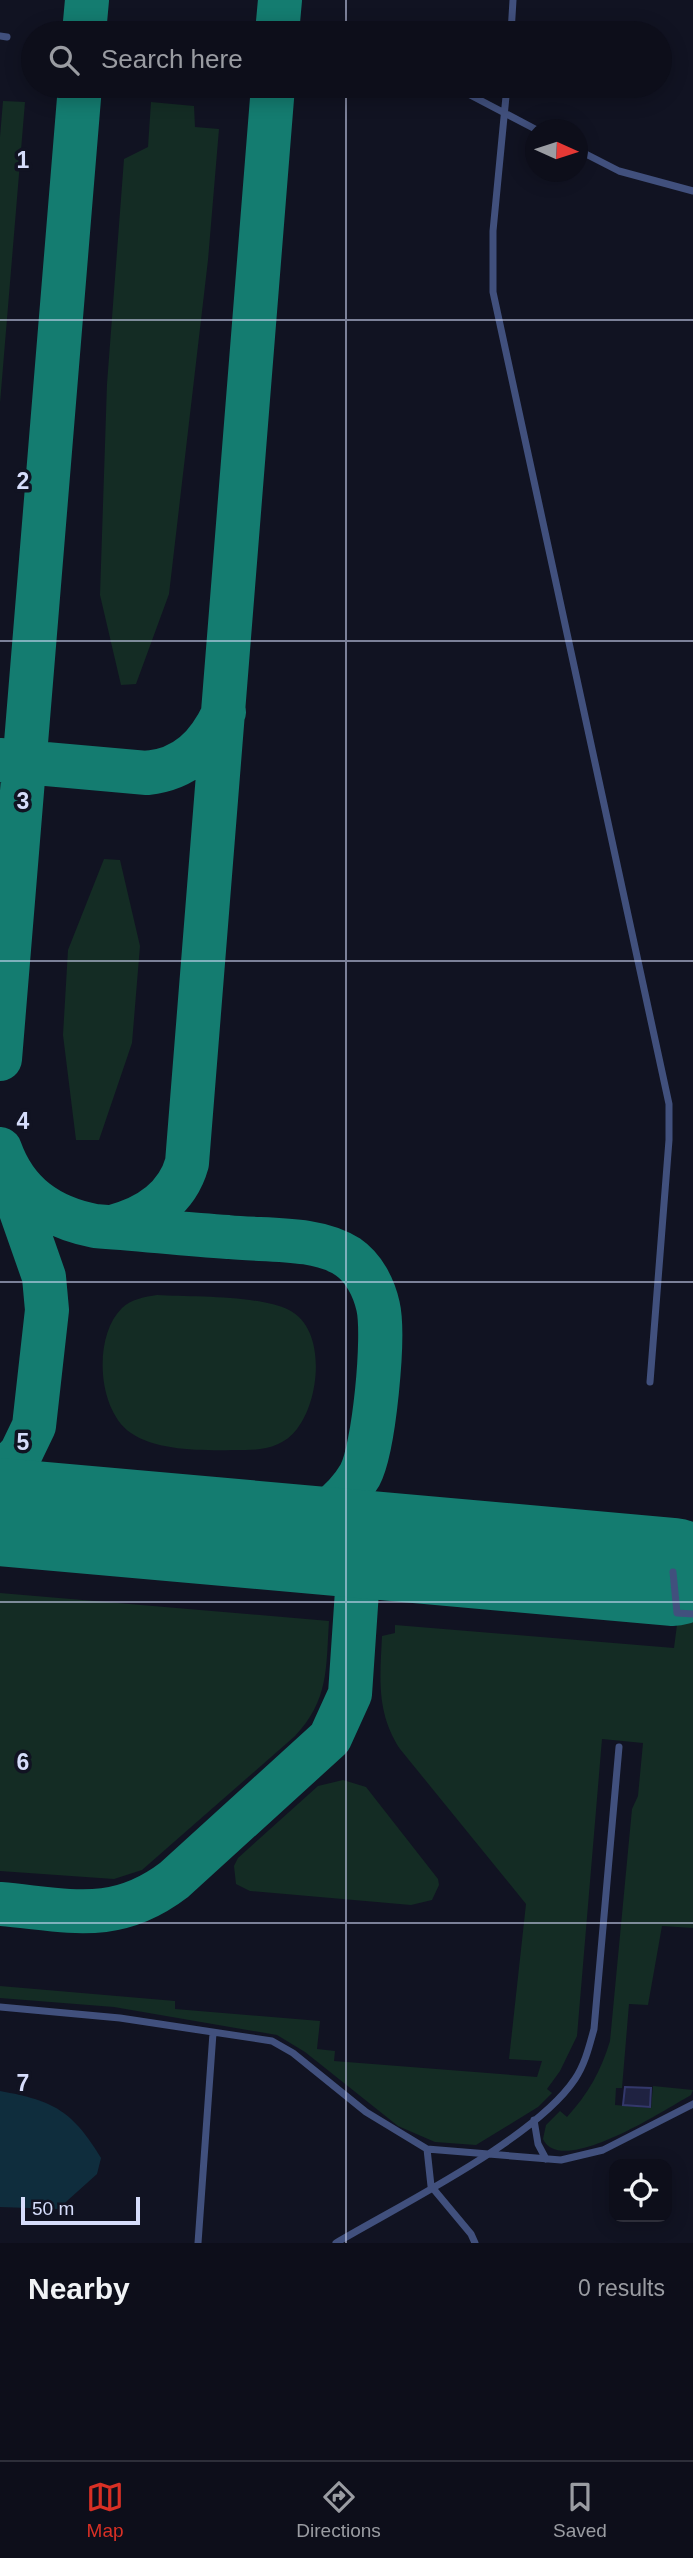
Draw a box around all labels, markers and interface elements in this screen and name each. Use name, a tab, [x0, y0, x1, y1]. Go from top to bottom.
search box	[21, 21, 672, 98]
icon: search	[45, 41, 83, 79]
text: Search here	[101, 44, 243, 74]
north arrow	[525, 119, 588, 182]
text: 1	[17, 147, 30, 173]
text: 2	[17, 468, 29, 494]
text: 3	[17, 788, 29, 814]
text: 4	[17, 1108, 30, 1134]
text: 5	[17, 1429, 30, 1455]
text: 6	[17, 1749, 29, 1775]
text: 7	[17, 2070, 29, 2096]
map controls	[609, 2159, 672, 2222]
button: locate	[609, 2159, 672, 2222]
scale bar	[21, 2194, 140, 2226]
text: 50 m	[32, 2198, 74, 2219]
text: Nearby	[28, 2272, 130, 2305]
text: 0 results	[578, 2275, 665, 2301]
tab: Map	[86, 2478, 124, 2542]
tab: Directions	[296, 2478, 381, 2542]
tab: Saved	[553, 2478, 607, 2542]

